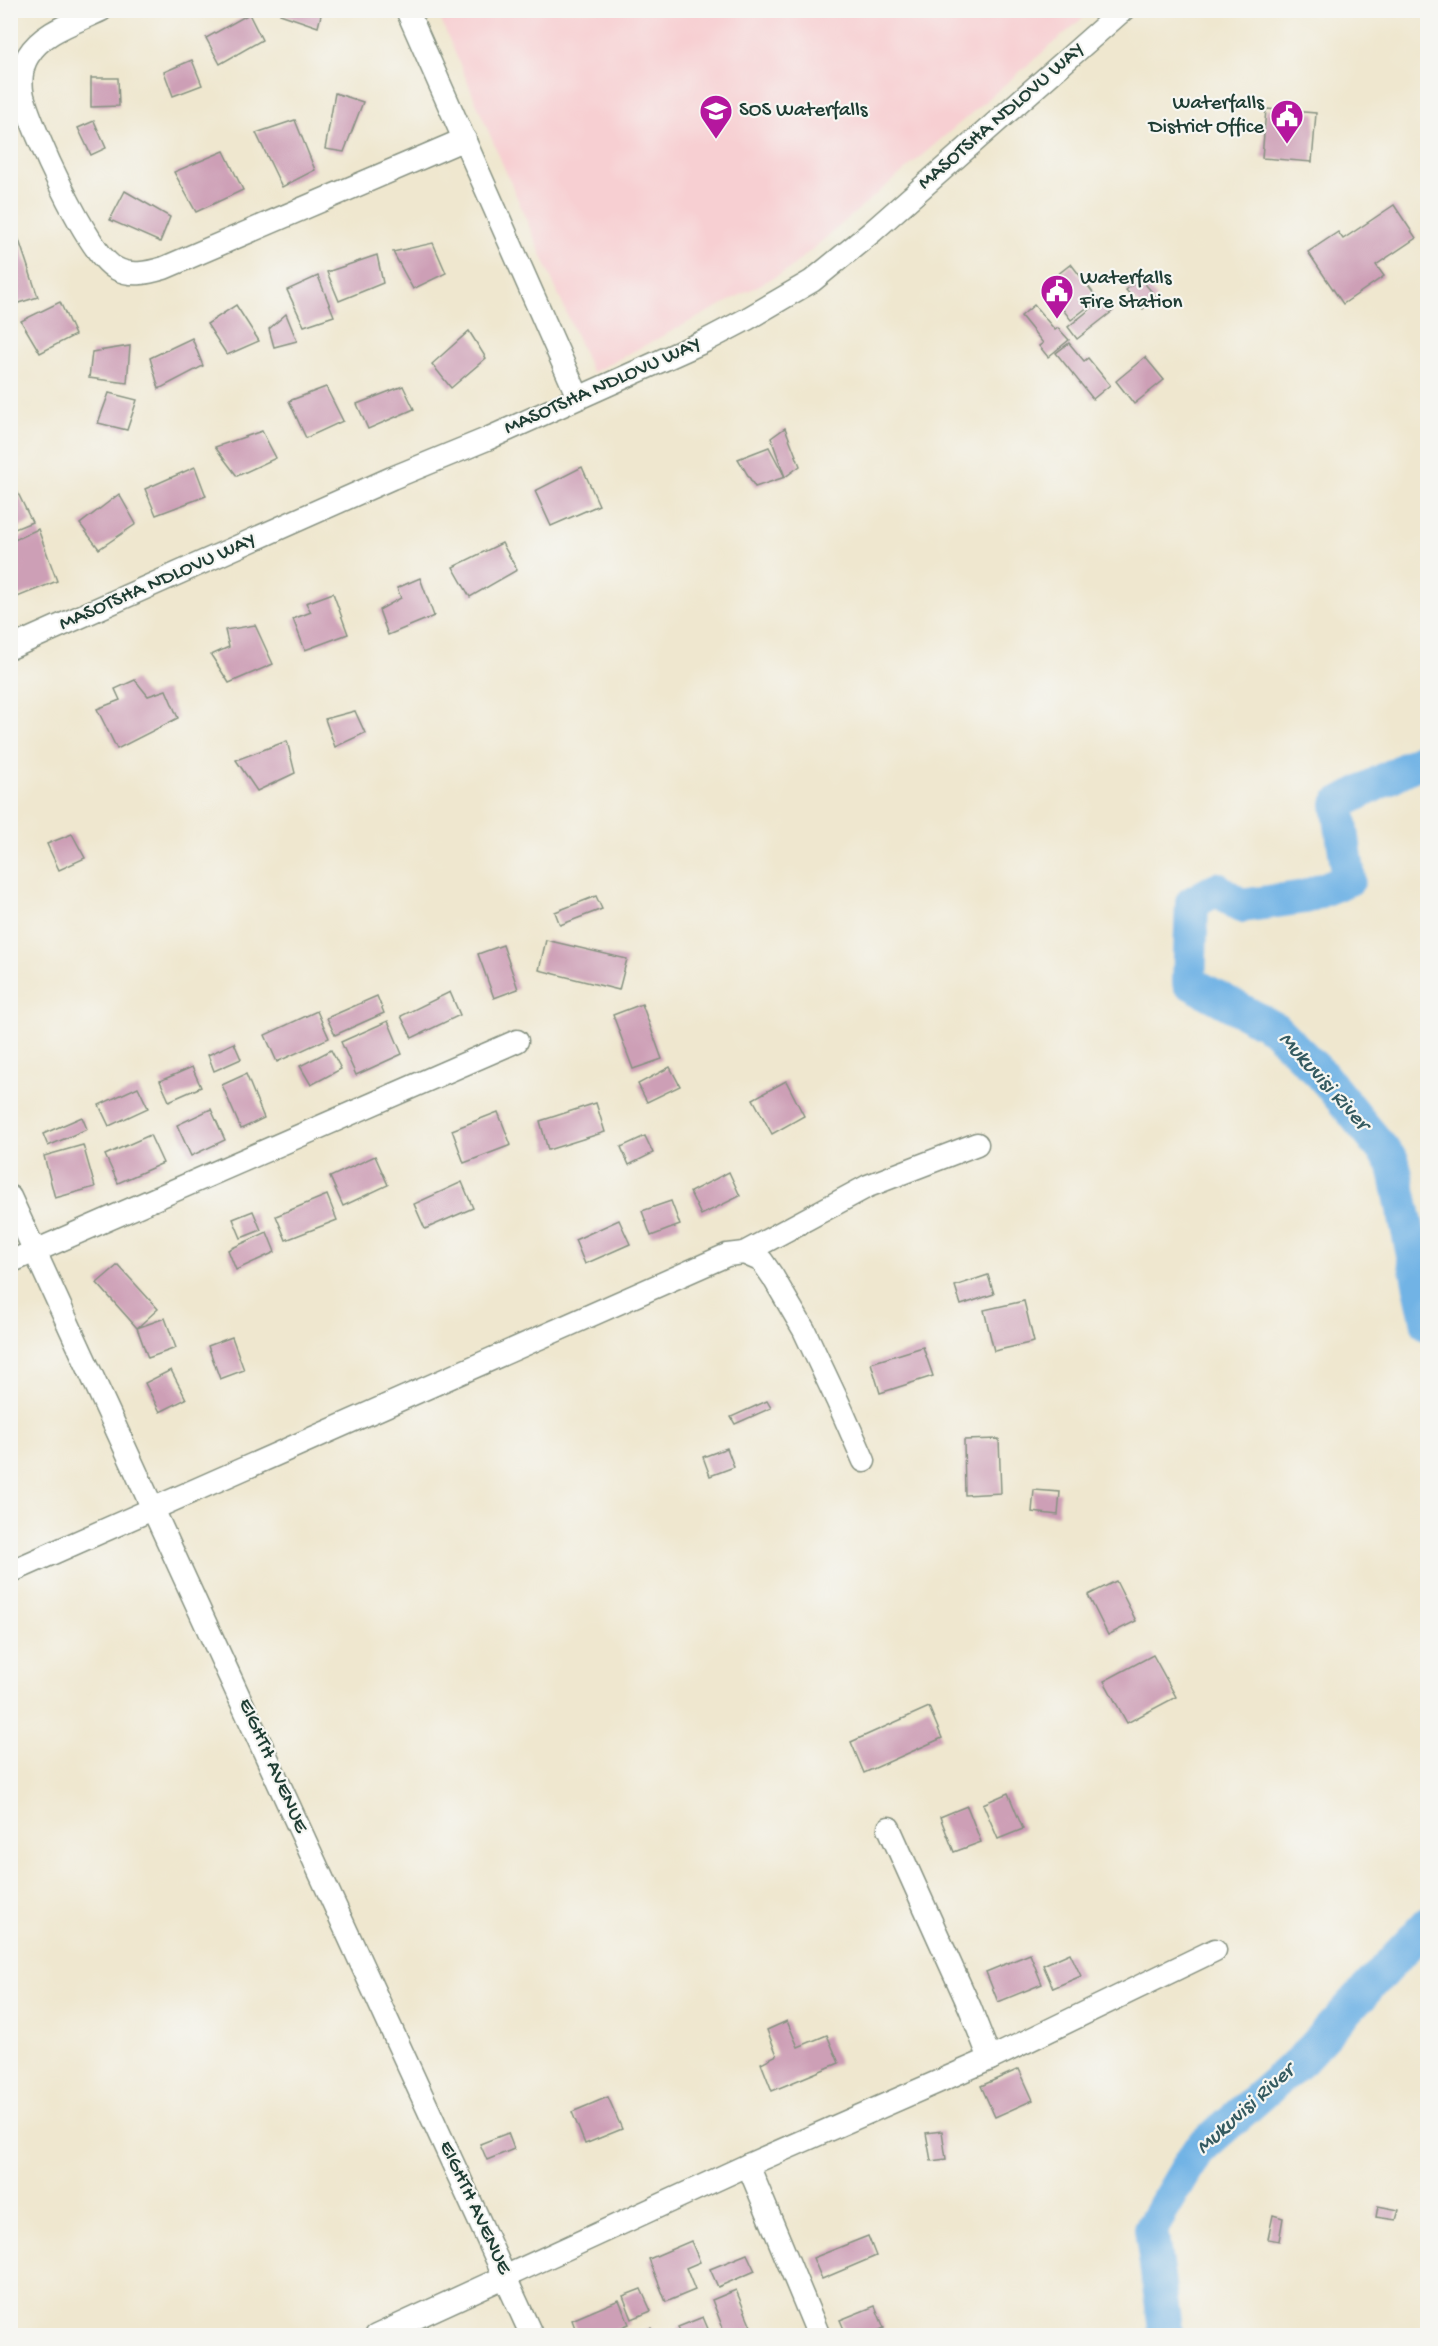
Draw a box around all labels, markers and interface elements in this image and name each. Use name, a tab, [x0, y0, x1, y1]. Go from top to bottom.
street label: MASOTSHA NDLOVU WAY	[913, 38, 1091, 196]
place label: Waterfalls District Office	[1147, 92, 1265, 141]
school or university icon: SOS Waterfalls	[698, 93, 734, 140]
public building icon: Waterfalls District Office	[1269, 98, 1305, 145]
place label: SOS Waterfalls	[739, 99, 869, 124]
place label: Waterfalls Fire Station	[1079, 267, 1183, 316]
public building icon: Waterfalls Fire Station	[1039, 273, 1075, 320]
street label: MASOTSHA NDLOVU WAY	[501, 332, 705, 442]
street label: MASOTSHA NDLOVU WAY	[56, 528, 260, 638]
water label: Mukuvisi River	[1272, 1027, 1377, 1140]
street label: EIGHTH AVENUE	[231, 1695, 313, 1838]
water label: Mukuvisi River	[1191, 2056, 1304, 2161]
street label: EIGHTH AVENUE	[432, 2137, 516, 2280]

